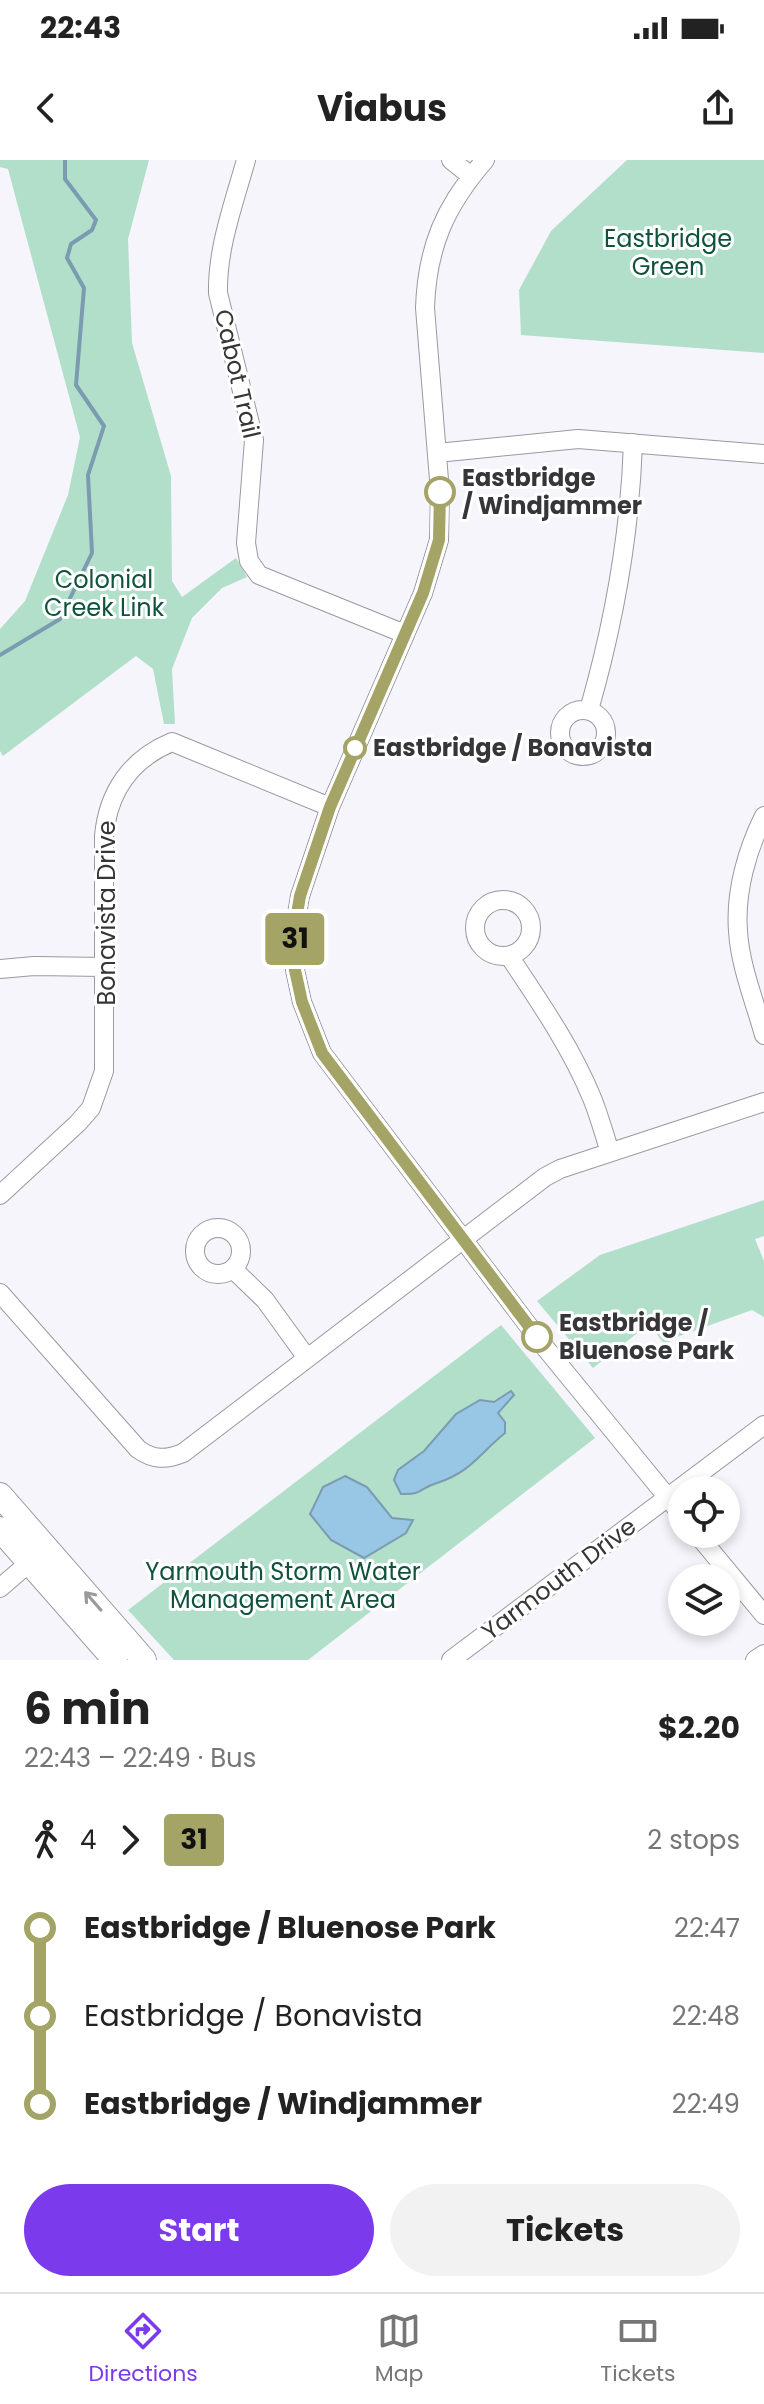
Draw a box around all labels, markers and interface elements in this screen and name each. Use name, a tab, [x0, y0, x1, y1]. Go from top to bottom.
text: 22:43	[40, 6, 121, 49]
text: Viabus	[317, 83, 447, 134]
icon: back	[24, 86, 68, 130]
icon: share	[696, 86, 740, 130]
park label: Eastbridge Green	[604, 222, 732, 283]
street label: Cabot Trail	[207, 306, 268, 442]
place label: Eastbridge / Windjammer	[462, 461, 642, 522]
marker: Eastbridge / Windjammer	[425, 477, 455, 507]
park label: Colonial Creek Link	[44, 563, 165, 624]
place label: Eastbridge / Bonavista	[373, 731, 653, 764]
marker: Eastbridge / Bonavista	[344, 737, 366, 759]
street label: Bonavista Drive	[90, 820, 123, 1006]
line badge: 31	[259, 913, 331, 965]
text: 31	[281, 919, 309, 958]
place label: Eastbridge / Bluenose Park	[559, 1306, 734, 1367]
marker: Eastbridge / Bluenose Park	[522, 1322, 552, 1352]
map controls	[668, 1476, 740, 1636]
button: locate	[668, 1476, 740, 1548]
street label: Yarmouth Drive	[475, 1510, 643, 1648]
park label: Yarmouth Storm Water Management Area	[145, 1555, 421, 1616]
button: layers	[668, 1564, 740, 1636]
one-way arrow	[84, 1592, 102, 1612]
text: 6 min	[24, 1678, 151, 1739]
text: $2.20	[658, 1706, 740, 1749]
text: 22:43 – 22:49 · Bus	[24, 1740, 256, 1776]
icon: walk	[24, 1818, 68, 1862]
icon: forward	[108, 1818, 152, 1862]
text: 31	[180, 1820, 208, 1859]
text: 4	[80, 1822, 96, 1858]
text: 2 stops	[647, 1822, 740, 1858]
text: Eastbridge / Bluenose Park	[84, 1906, 496, 1949]
text: 22:47	[674, 1910, 740, 1946]
text: Eastbridge / Bonavista	[84, 1994, 423, 2037]
text: 22:48	[672, 1998, 740, 2034]
text: Eastbridge / Windjammer	[84, 2082, 482, 2125]
text: 22:49	[672, 2086, 740, 2122]
button: Start	[24, 2184, 374, 2276]
button: Tickets	[390, 2184, 740, 2276]
tab: Directions	[88, 2309, 198, 2390]
tab: Map	[375, 2309, 423, 2390]
tab: Tickets	[600, 2309, 675, 2390]

